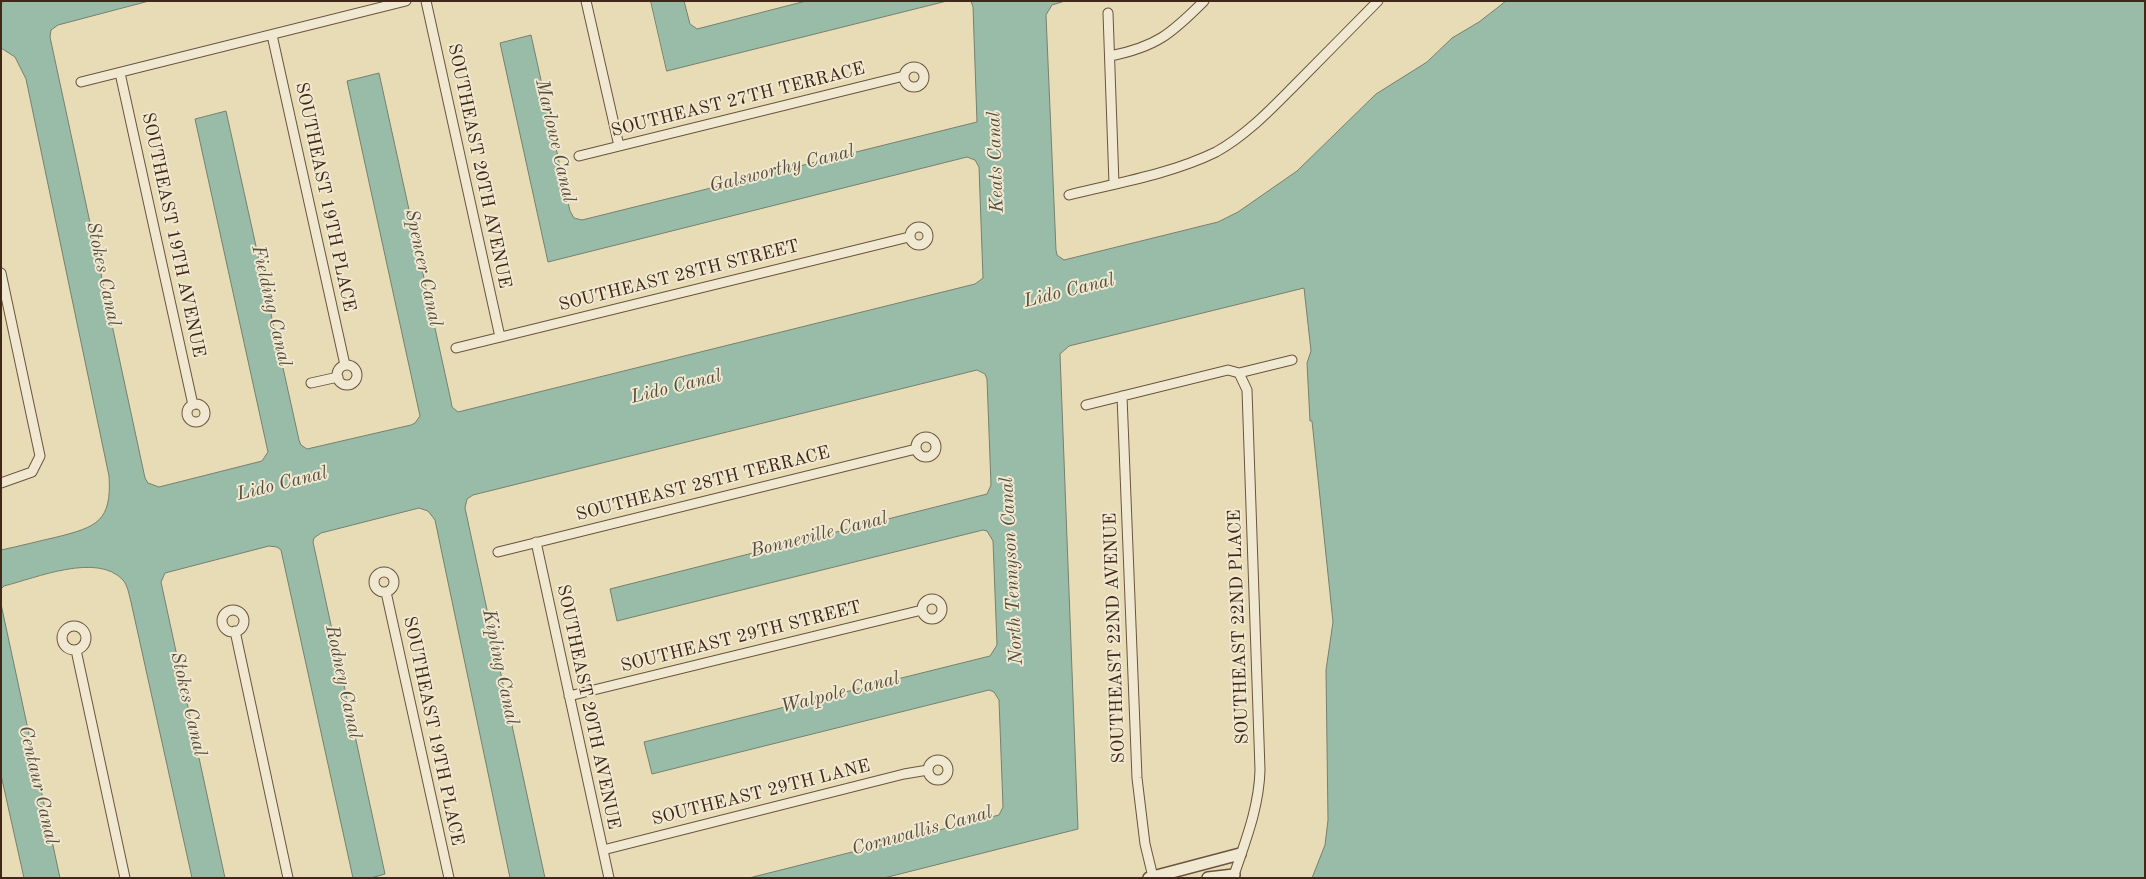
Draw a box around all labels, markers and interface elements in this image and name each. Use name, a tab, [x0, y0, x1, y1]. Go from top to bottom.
street label: SOUTHEAST 20TH AVENUE	[442, 42, 516, 290]
street label: SOUTHEAST 27TH TERRACE	[609, 58, 867, 142]
water label: Marlowe Canal	[530, 77, 580, 205]
street label: SOUTHEAST 19TH PLACE	[290, 80, 360, 314]
street label: SOUTHEAST 19TH AVENUE	[136, 111, 210, 359]
water label: Keats Canal	[983, 111, 1009, 213]
water label: Galsworthy Canal	[707, 140, 857, 198]
water label: Spencer Canal	[399, 207, 447, 329]
water label: Stokes Canal	[81, 220, 125, 328]
street label: SOUTHEAST 28TH STREET	[557, 236, 801, 316]
water label: Fielding Canal	[246, 243, 296, 369]
water label: Lido Canal	[1021, 269, 1117, 313]
water label: Lido Canal	[628, 365, 724, 409]
street label: SOUTHEAST 28TH TERRACE	[574, 442, 832, 526]
water label: Lido Canal	[234, 462, 330, 506]
water label: North Tennyson Canal	[996, 477, 1028, 665]
water label: Bonneville Canal	[748, 507, 890, 563]
street label: SOUTHEAST 22ND PLACE	[1224, 509, 1254, 745]
street label: SOUTHEAST 22ND AVENUE	[1100, 512, 1130, 764]
street label: SOUTHEAST 20TH AVENUE	[551, 583, 625, 831]
street label: SOUTHEAST 29TH STREET	[619, 597, 863, 677]
water label: Kipling Canal	[477, 607, 523, 727]
street label: SOUTHEAST 19TH PLACE	[398, 614, 468, 848]
water label: Rodney Canal	[320, 623, 366, 741]
water label: Stokes Canal	[165, 650, 211, 758]
water label: Walpole Canal	[778, 667, 902, 719]
water label: Centaur Canal	[13, 723, 63, 847]
street label: SOUTHEAST 29TH LANE	[649, 755, 873, 831]
water label: Cornwallis Canal	[849, 801, 995, 861]

